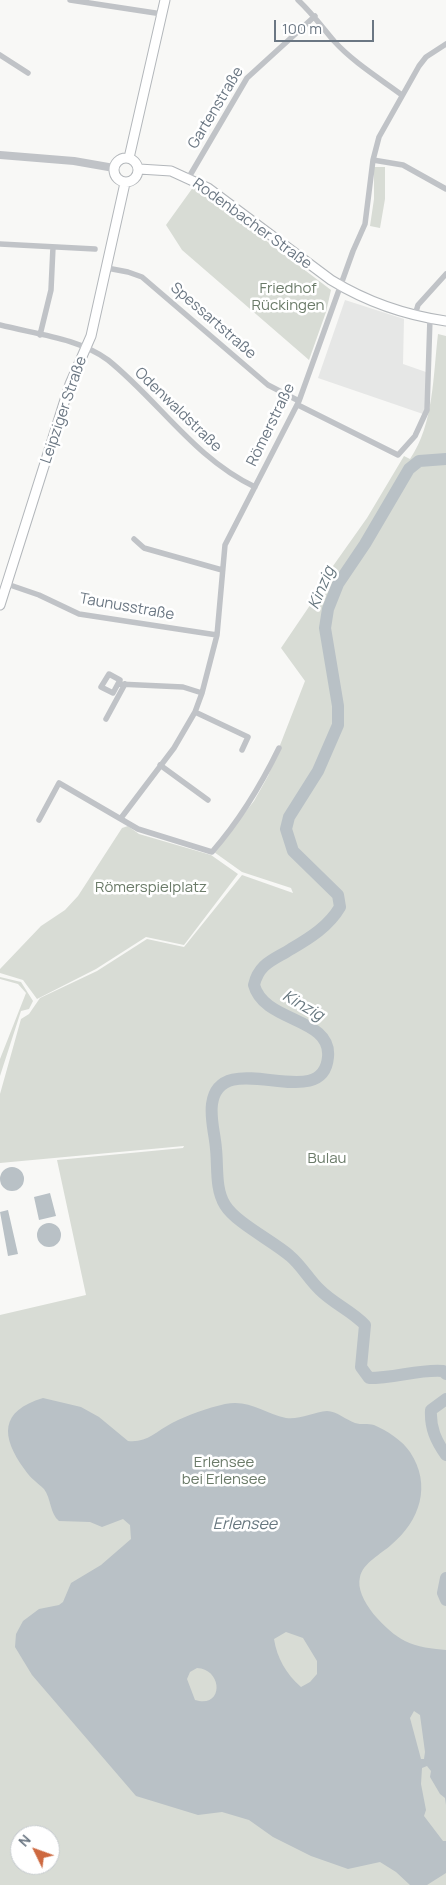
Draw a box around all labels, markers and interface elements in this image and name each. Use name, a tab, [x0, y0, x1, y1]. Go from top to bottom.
scale bar	[276, 10, 376, 42]
text: 100 m	[282, 18, 322, 39]
street label: Gartenstraße	[184, 64, 248, 152]
street label: Rodenbacher Straße	[189, 175, 315, 273]
street label: Spessartstraße	[167, 279, 259, 363]
park label: Friedhof Rückingen	[252, 280, 324, 315]
street label: Leipziger Straße	[37, 354, 91, 466]
street label: Odenwaldstraße	[131, 364, 225, 456]
street label: Römerstraße	[243, 381, 299, 469]
water label: Kinzig	[304, 564, 340, 612]
street label: Taunusstraße	[78, 590, 176, 624]
park label: Römerspielplatz	[95, 879, 207, 897]
water label: Kinzig	[279, 987, 327, 1025]
park label: Bulau	[308, 1150, 346, 1168]
park label: Erlensee bei Erlensee	[182, 1454, 266, 1489]
water label: Erlensee	[213, 1515, 277, 1535]
north arrow	[10, 1825, 60, 1875]
text: N	[14, 1830, 35, 1850]

